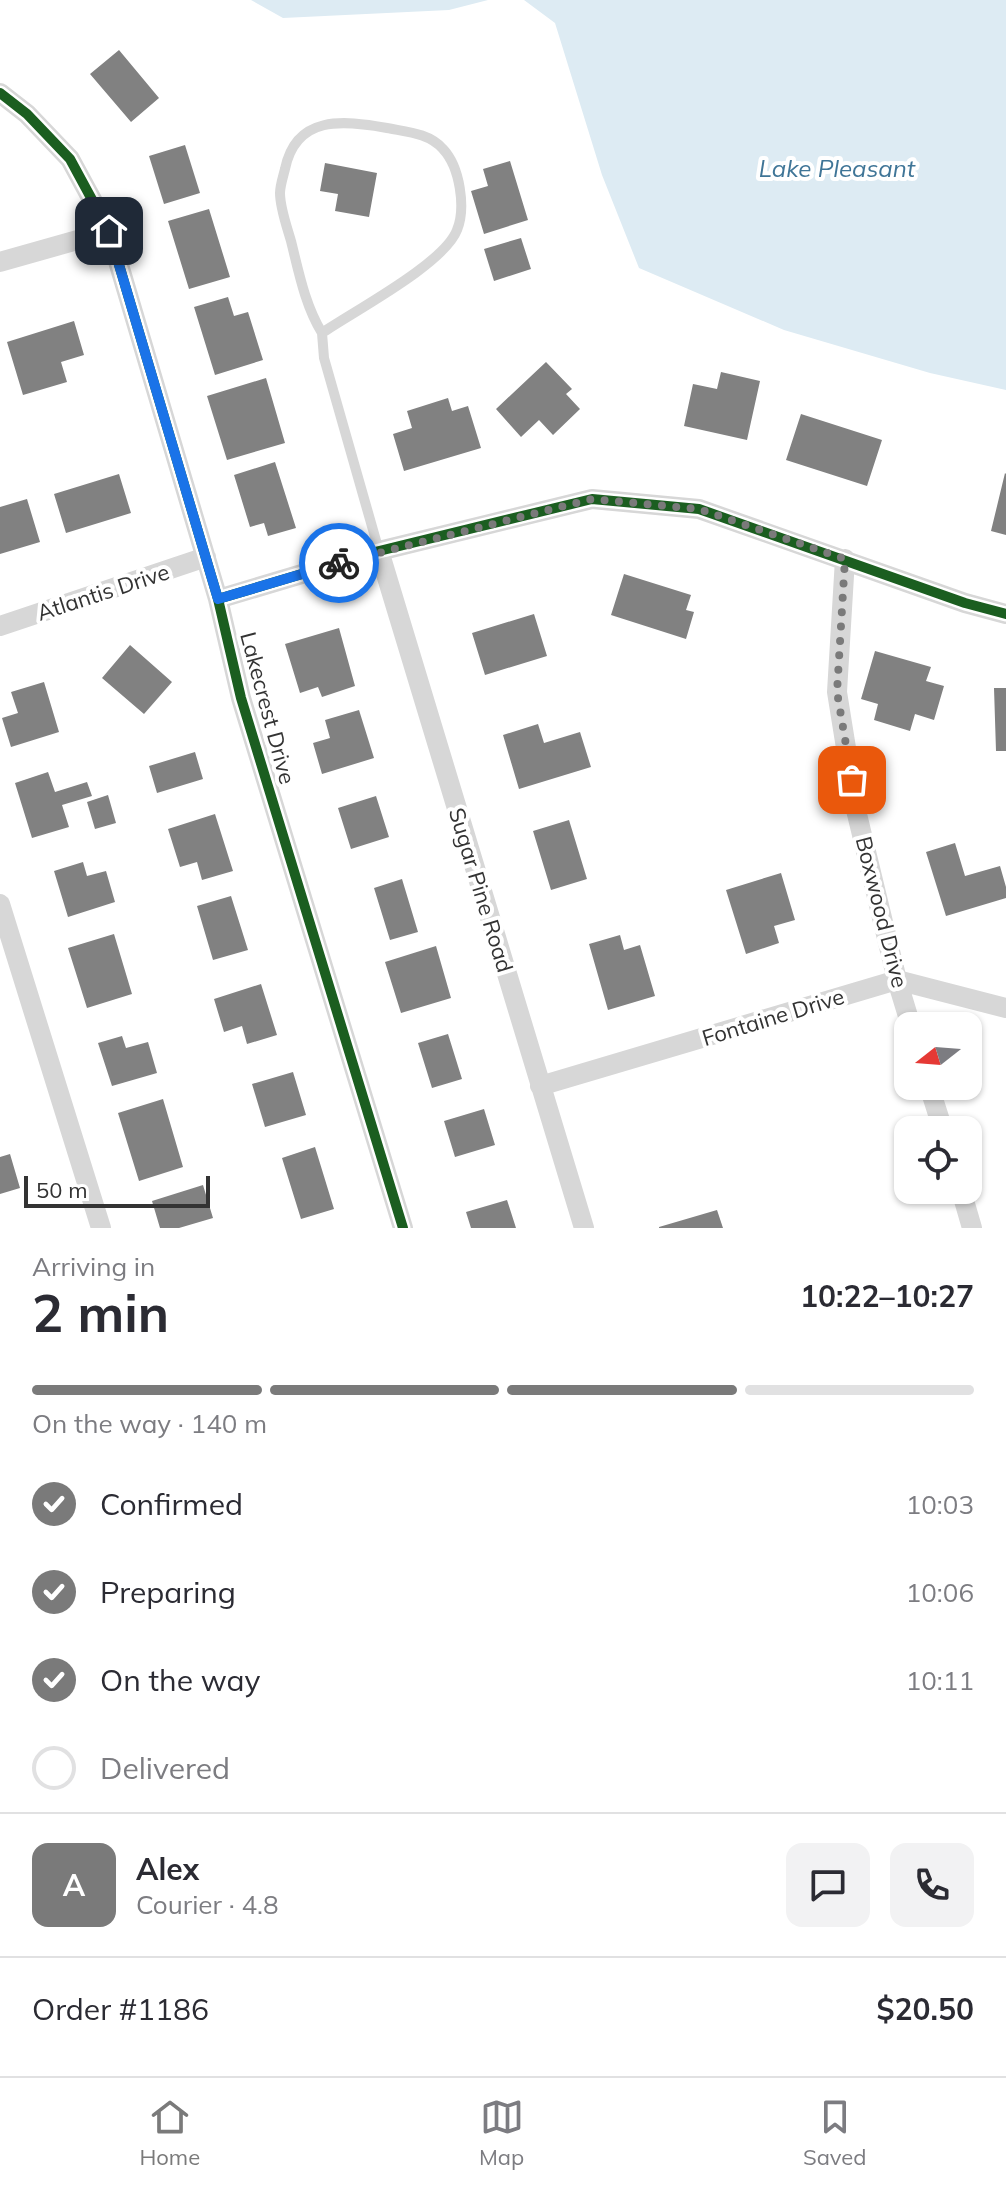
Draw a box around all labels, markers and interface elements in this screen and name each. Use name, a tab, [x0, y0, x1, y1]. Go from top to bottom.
water label: Lake Pleasant	[759, 153, 916, 183]
pin	[75, 197, 143, 265]
icon: home	[87, 209, 131, 253]
courier	[299, 523, 379, 603]
icon: bike	[317, 541, 361, 585]
street label: Atlantis Drive	[33, 557, 173, 627]
street label: Lakecrest Drive	[234, 629, 302, 787]
pin	[818, 746, 886, 814]
icon: bag	[830, 758, 874, 802]
street label: Sugar Pine Road	[443, 804, 519, 976]
street label: Boxwood Drive	[850, 833, 914, 991]
street label: Fontaine Drive	[698, 982, 848, 1052]
north arrow	[894, 1012, 982, 1100]
map controls	[894, 1012, 982, 1204]
button: locate	[894, 1116, 982, 1204]
scale bar	[24, 1172, 210, 1208]
text: 50 m	[36, 1176, 87, 1204]
text: Arriving in	[32, 1250, 155, 1283]
text: 10:22–10:27	[800, 1277, 974, 1315]
text: 2 min	[32, 1280, 169, 1345]
text: On the way · 140 m	[32, 1407, 267, 1440]
icon: check	[32, 1482, 76, 1526]
text: Confirmed	[100, 1485, 243, 1523]
text: 10:03	[906, 1488, 974, 1521]
icon: check	[32, 1570, 76, 1614]
text: Preparing	[100, 1573, 236, 1611]
text: 10:06	[906, 1576, 974, 1609]
icon: check	[32, 1658, 76, 1702]
text: On the way	[100, 1661, 260, 1699]
text: 10:11	[906, 1664, 974, 1697]
text: Delivered	[100, 1749, 230, 1787]
button: chat	[786, 1843, 870, 1927]
button: phone	[890, 1843, 974, 1927]
text: Alex	[136, 1850, 199, 1888]
text: A	[63, 1866, 85, 1904]
text: Courier · 4.8	[136, 1888, 279, 1921]
text: Order #1186	[32, 1990, 209, 2028]
text: $20.50	[877, 1990, 974, 2028]
tab: Home	[139, 2095, 200, 2171]
tab: Map	[479, 2095, 524, 2171]
tab: Saved	[803, 2095, 867, 2171]

